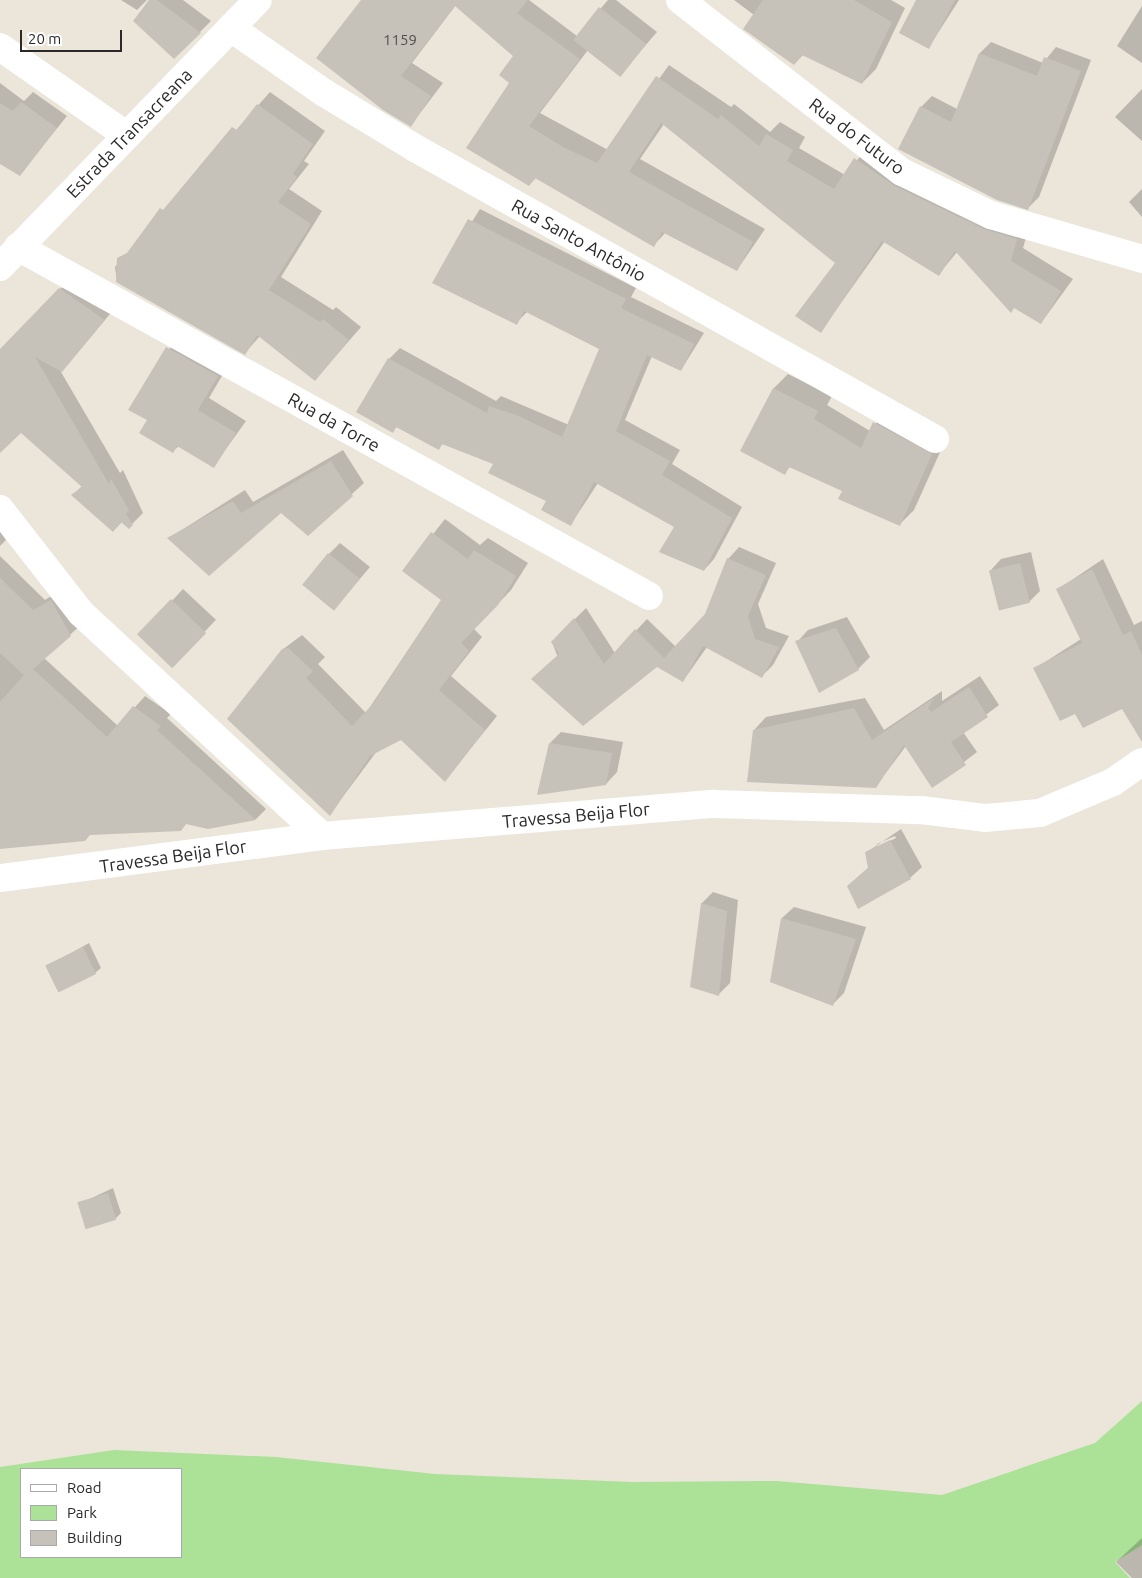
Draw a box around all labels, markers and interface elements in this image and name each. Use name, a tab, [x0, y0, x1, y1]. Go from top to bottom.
scale bar	[22, 20, 125, 52]
text: 20 m	[28, 30, 61, 47]
house number: 1159	[383, 31, 417, 49]
street label: Estrada Transacreana	[62, 64, 196, 202]
street label: Rua do Futuro	[805, 93, 909, 179]
street label: Rua Santo Antônio	[508, 194, 650, 286]
street label: Rua da Torre	[284, 388, 384, 456]
street label: Travessa Beija Flor	[501, 798, 651, 832]
street label: Travessa Beija Flor	[98, 835, 248, 877]
legend	[20, 1468, 182, 1558]
text: Road	[67, 1479, 102, 1496]
text: Park	[67, 1504, 97, 1521]
text: Building	[67, 1529, 122, 1546]

